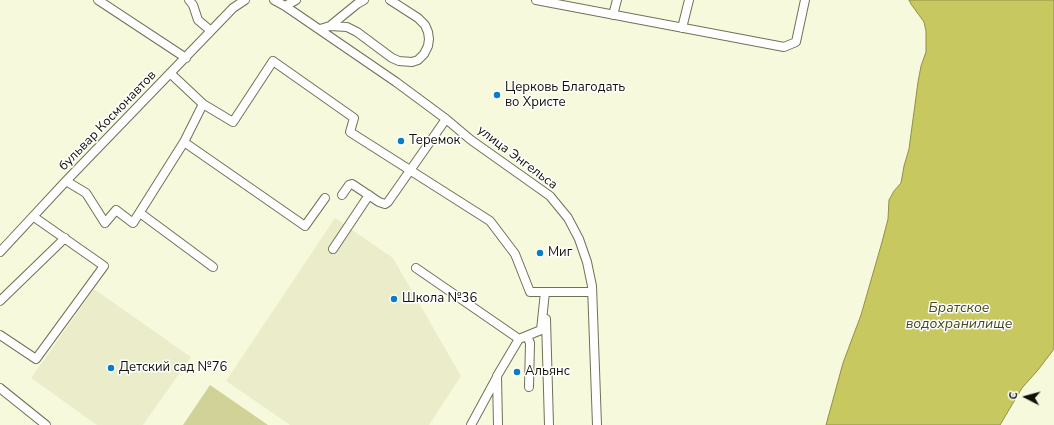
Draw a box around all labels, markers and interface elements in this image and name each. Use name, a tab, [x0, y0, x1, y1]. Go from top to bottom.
street label: бульвар Космонавтов	[56, 68, 160, 174]
place label: Церковь Благодать во Христе	[505, 80, 625, 111]
marker: Церковь Благодать во Христе	[492, 90, 502, 100]
street label: улица Энгельса	[474, 123, 560, 193]
place label: Теремок	[409, 133, 460, 149]
marker: Теремок	[396, 136, 406, 146]
place label: Миг	[548, 245, 572, 261]
marker: Миг	[535, 248, 545, 258]
place label: Школа №36	[402, 291, 477, 307]
marker: Школа №36	[389, 294, 399, 304]
water label: Братское водохранилище	[906, 301, 1012, 334]
place label: Детский сад №76	[119, 360, 227, 376]
marker: Детский сад №76	[106, 363, 116, 373]
place label: Альянс	[525, 364, 570, 380]
marker: Альянс	[512, 367, 522, 377]
north arrow	[1006, 377, 1046, 417]
text: С	[1006, 391, 1021, 400]

